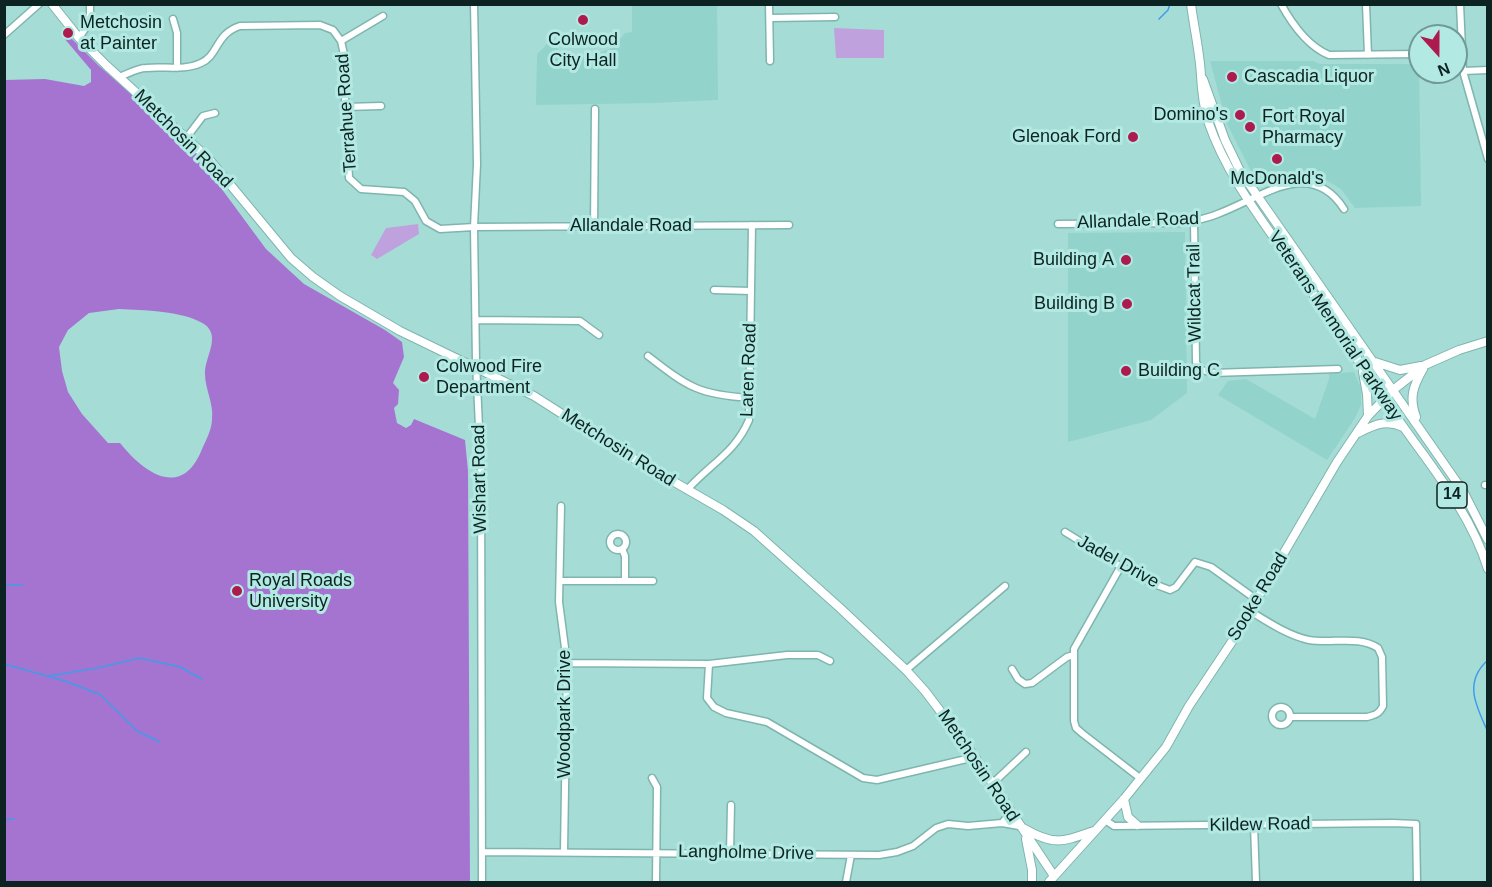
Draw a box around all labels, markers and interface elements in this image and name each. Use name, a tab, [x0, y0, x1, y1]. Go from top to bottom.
place label: Metchosin at Painter	[80, 12, 162, 54]
marker: Colwood City Hall	[576, 13, 590, 27]
north arrow	[1408, 24, 1468, 84]
marker: Metchosin at Painter	[61, 26, 75, 40]
place label: Colwood City Hall	[548, 29, 618, 72]
street label: Terrahue Road	[332, 53, 362, 173]
text: N	[1435, 59, 1452, 79]
place label: Cascadia Liquor	[1244, 66, 1374, 88]
marker: Cascadia Liquor	[1225, 70, 1239, 84]
street label: Metchosin Road	[129, 85, 237, 193]
place label: Domino's	[1154, 104, 1228, 126]
place label: Fort Royal Pharmacy	[1262, 106, 1345, 148]
marker: Domino's	[1233, 108, 1247, 122]
marker: Fort Royal Pharmacy	[1243, 120, 1257, 134]
place label: Glenoak Ford	[1012, 126, 1121, 148]
marker: Glenoak Ford	[1126, 130, 1140, 144]
marker: McDonald's	[1270, 152, 1284, 166]
place label: McDonald's	[1230, 168, 1324, 190]
street label: Allandale Road	[1077, 208, 1199, 234]
street label: Allandale Road	[570, 215, 692, 237]
street label: Veterans Memorial Parkway	[1263, 227, 1407, 425]
street label: Wildcat Trail	[1183, 244, 1207, 342]
place label: Building A	[1033, 249, 1114, 271]
marker: Building A	[1119, 253, 1133, 267]
place label: Building B	[1034, 293, 1115, 315]
marker: Building B	[1120, 297, 1134, 311]
street label: Laren Road	[737, 323, 761, 417]
place label: Colwood Fire Department	[436, 356, 542, 398]
place label: Building C	[1138, 360, 1220, 382]
marker: Building C	[1119, 364, 1133, 378]
marker: Colwood Fire Department	[417, 370, 431, 384]
street label: Metchosin Road	[557, 404, 679, 492]
street label: Wishart Road	[468, 424, 492, 534]
road number: 14	[1437, 482, 1467, 508]
street label: Jadel Drive	[1073, 531, 1163, 593]
street label: Sooke Road	[1223, 549, 1293, 645]
place label: Royal Roads University	[249, 570, 352, 612]
marker: Royal Roads University	[230, 584, 244, 598]
street label: Woodpark Drive	[554, 650, 576, 778]
street label: Metchosin Road	[933, 706, 1023, 826]
street label: Kildew Road	[1209, 813, 1311, 837]
street label: Langholme Drive	[678, 841, 814, 865]

